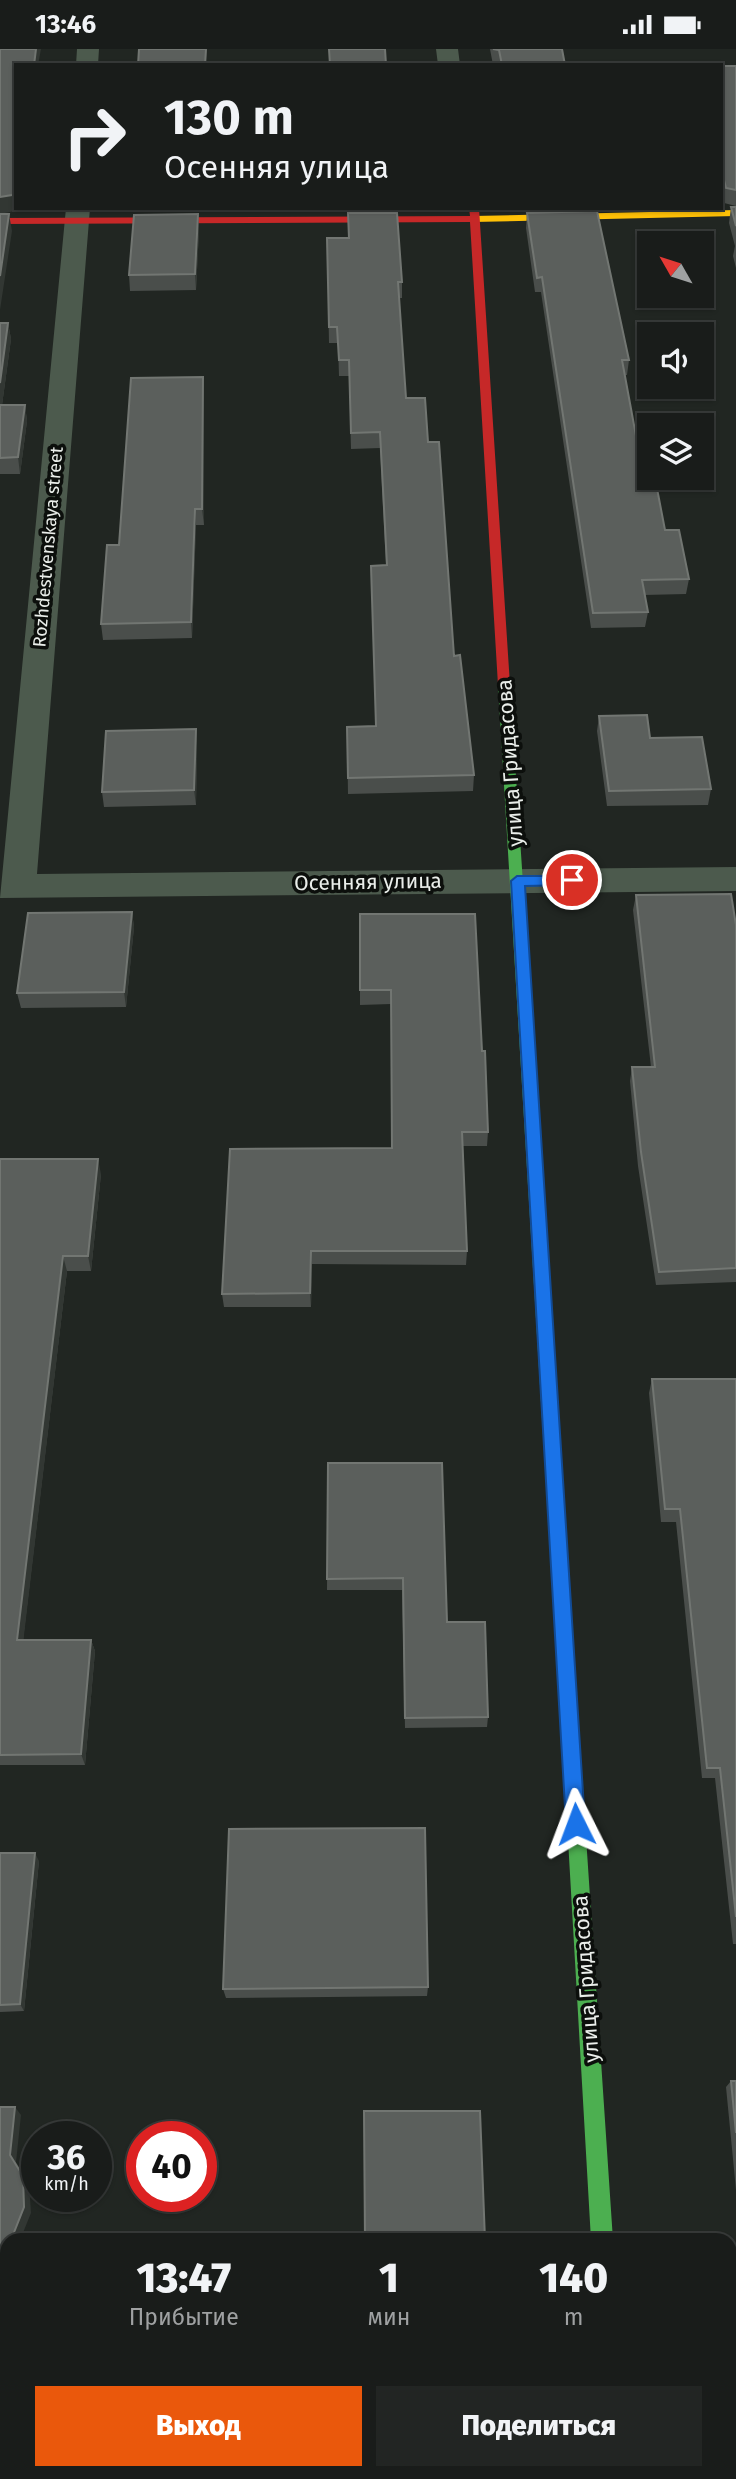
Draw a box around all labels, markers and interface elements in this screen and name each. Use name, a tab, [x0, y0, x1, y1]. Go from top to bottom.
text: 13:46	[35, 9, 96, 40]
text: 130 m	[164, 88, 294, 147]
icon: right	[49, 91, 140, 182]
text: Осенняя улица	[164, 148, 389, 186]
north arrow	[637, 231, 714, 308]
map controls	[637, 231, 714, 490]
button: sound	[637, 322, 714, 399]
button: layers	[637, 413, 714, 490]
street label: Rozhdestvenskaya street	[28, 445, 68, 648]
street label: улица Гридасова	[491, 678, 529, 848]
pin	[542, 850, 602, 910]
icon: arrive	[553, 861, 591, 899]
street label: Осенняя улица	[294, 868, 442, 896]
position arrow	[539, 1787, 613, 1861]
street label: улица Гридасова	[567, 1894, 605, 2064]
speed limit sign: 40	[126, 2121, 217, 2212]
text: 36	[48, 2136, 85, 2178]
text: km/h	[44, 2173, 89, 2195]
text: 13:47	[136, 2253, 231, 2303]
text: 1	[379, 2253, 399, 2303]
text: 140	[539, 2253, 608, 2303]
text: Прибытие	[129, 2303, 239, 2331]
text: мин	[368, 2303, 410, 2331]
text: m	[564, 2303, 584, 2331]
button: Выход	[35, 2386, 362, 2466]
button: Поделиться	[376, 2386, 702, 2466]

